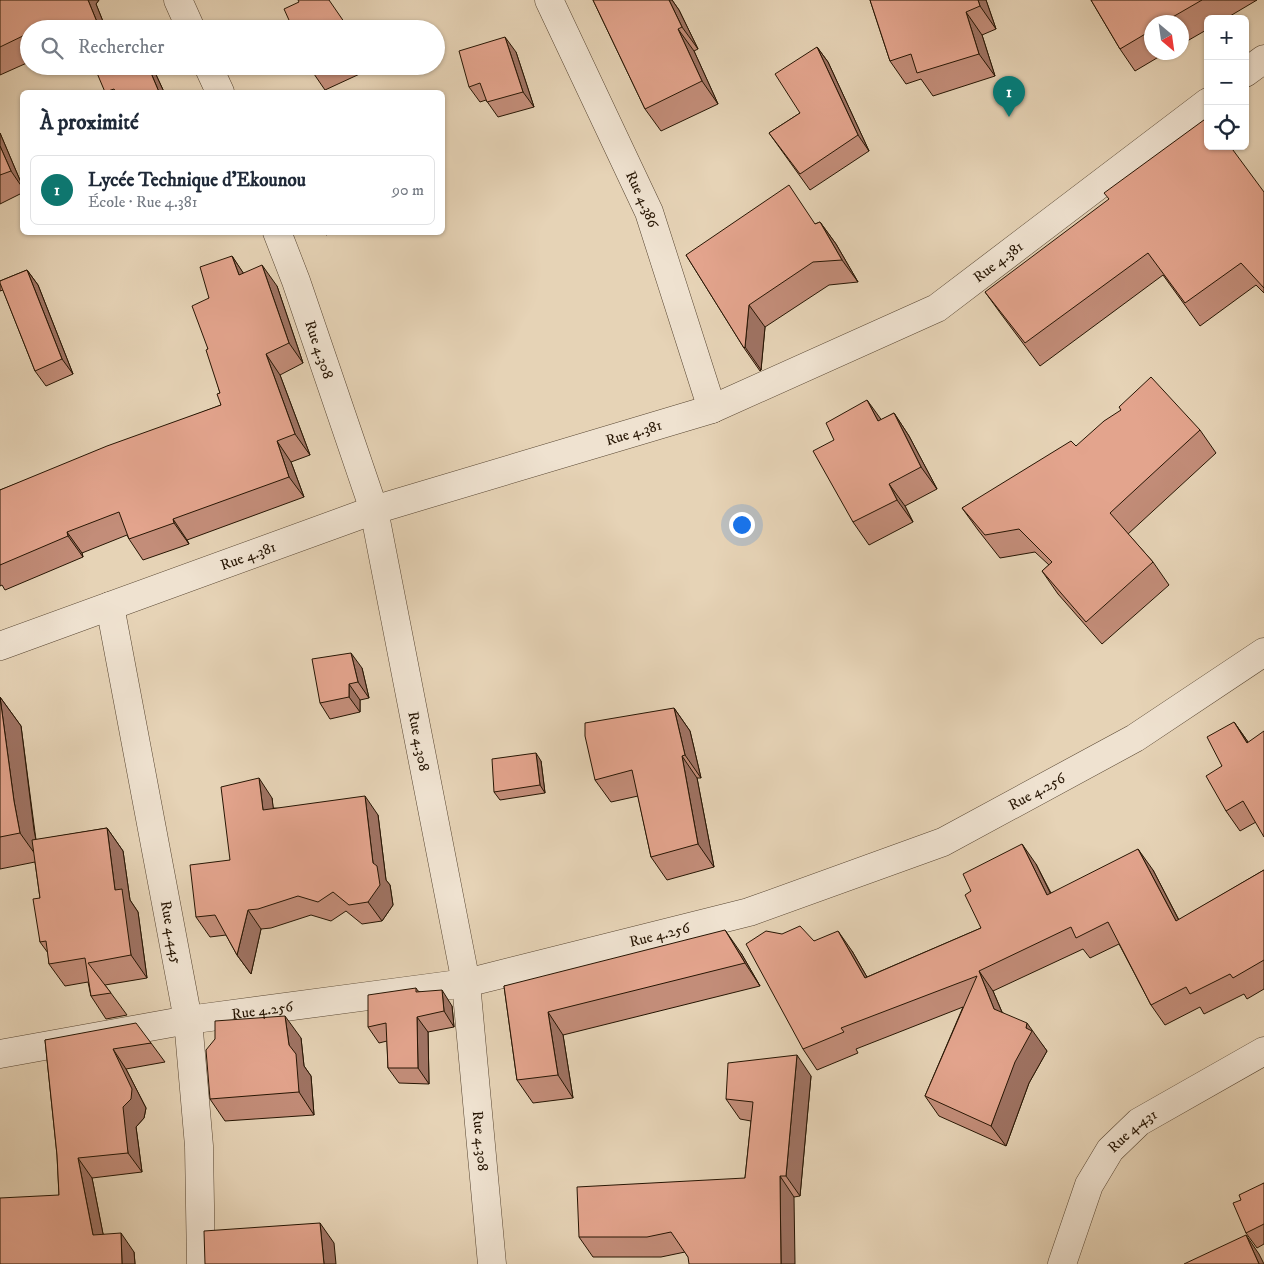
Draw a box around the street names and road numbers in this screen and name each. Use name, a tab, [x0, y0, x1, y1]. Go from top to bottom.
street label: Rue 4.386	[621, 168, 663, 231]
street label: Rue 4.381	[970, 237, 1027, 287]
street label: Rue 4.308	[300, 318, 338, 381]
street label: Rue 4.381	[603, 415, 664, 450]
street label: Rue 4.381	[218, 537, 279, 575]
street label: Rue 4.308	[403, 710, 434, 773]
street label: Rue 4.256	[1005, 768, 1070, 815]
street label: Rue 4.445	[156, 899, 186, 966]
street label: Rue 4.256	[627, 918, 693, 952]
street label: Rue 4.256	[230, 997, 295, 1024]
street label: Rue 4.431	[1104, 1105, 1160, 1157]
street label: Rue 4.308	[468, 1110, 492, 1172]

